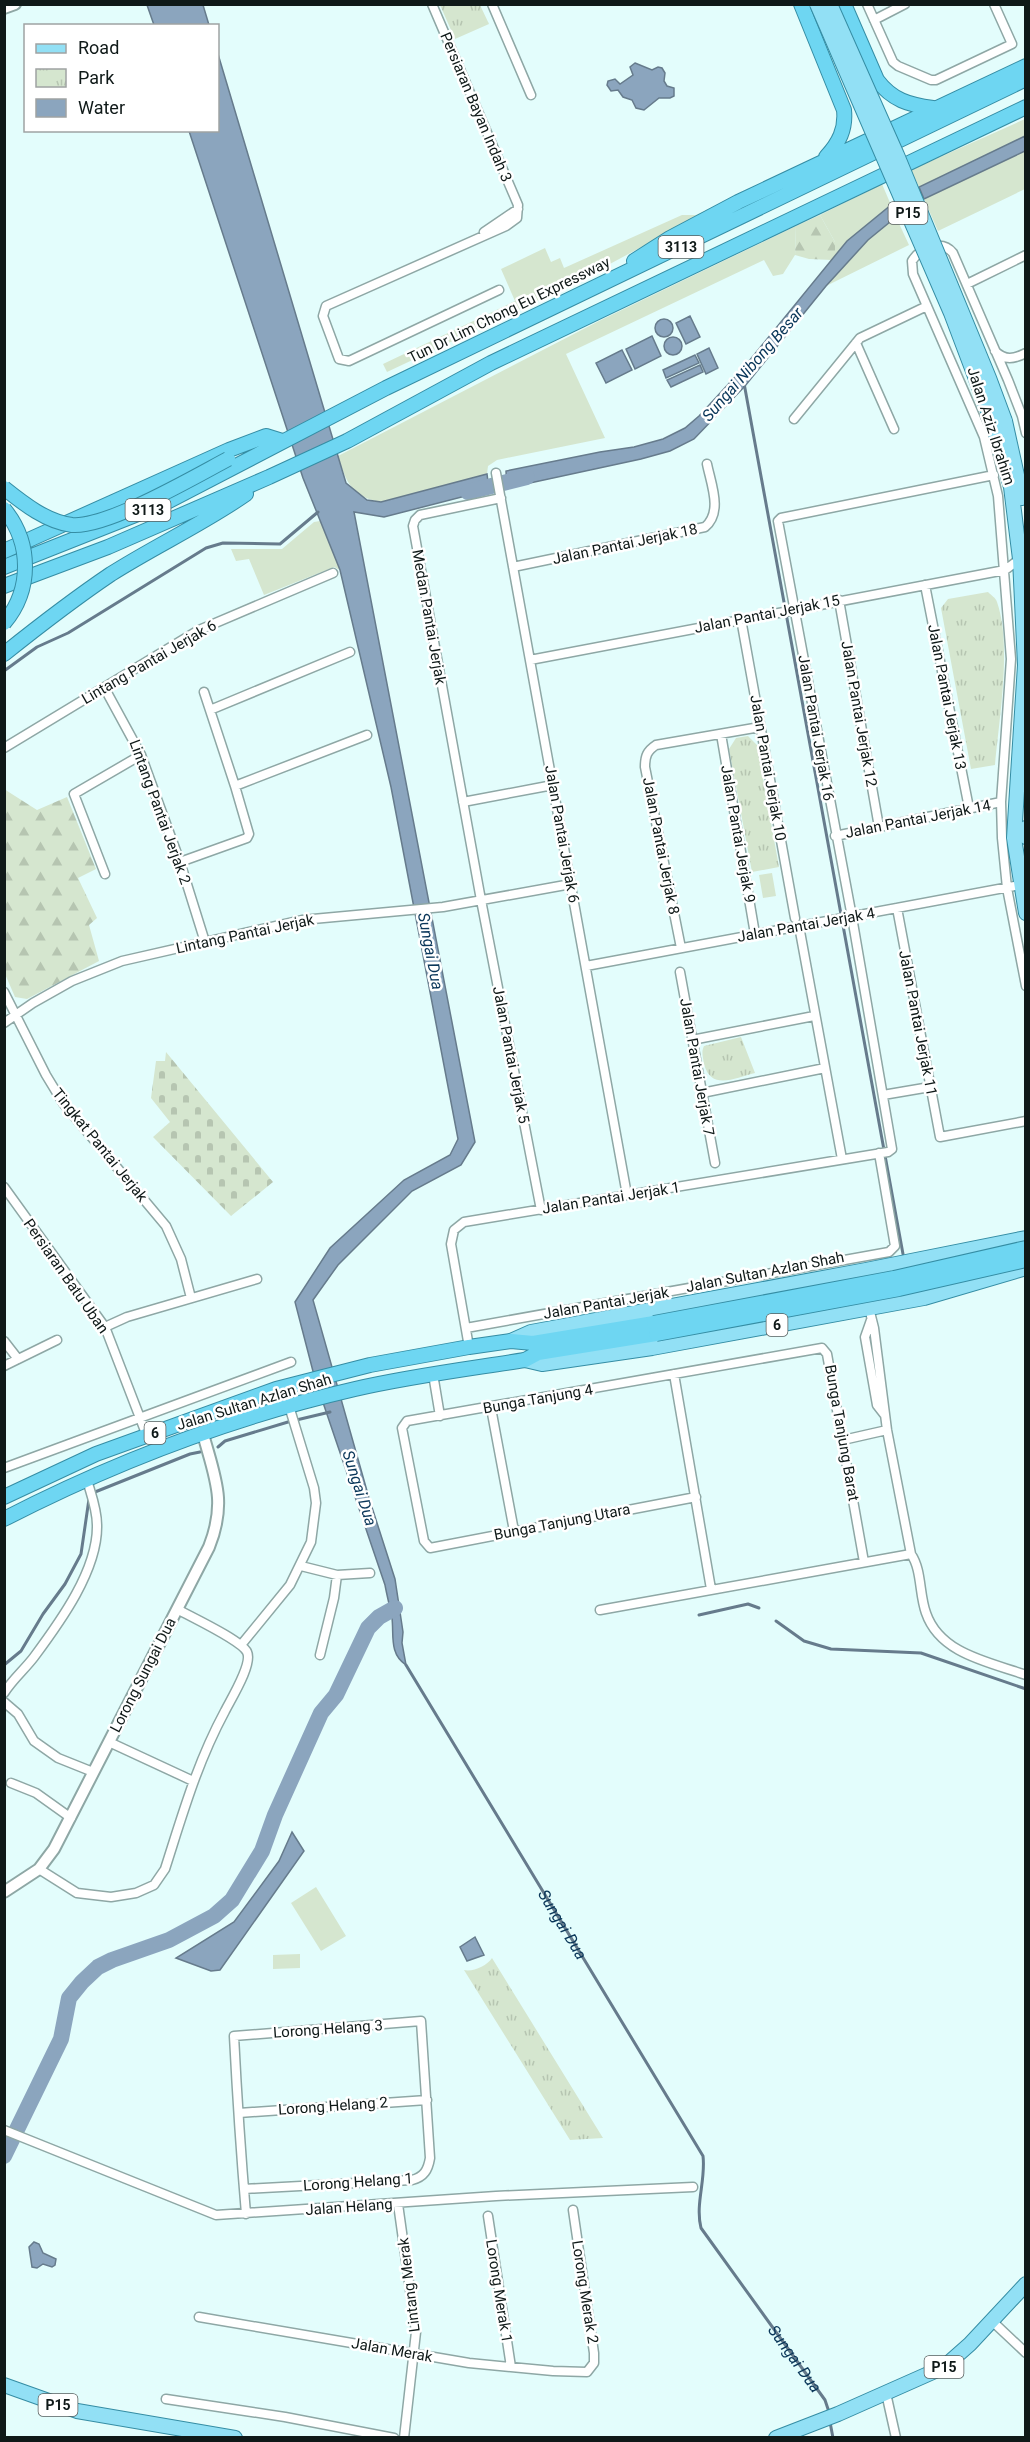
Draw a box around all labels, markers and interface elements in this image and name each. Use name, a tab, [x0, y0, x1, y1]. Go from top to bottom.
legend	[24, 24, 219, 132]
street label: Persiaran Bayan Indah 3	[436, 29, 516, 185]
text: Road	[78, 37, 119, 58]
text: Park	[78, 67, 115, 88]
text: Water	[78, 97, 125, 118]
road number: P15	[888, 202, 928, 224]
road number: 3113	[658, 236, 704, 258]
street label: Tun Dr Lim Chong Eu Expressway	[405, 253, 613, 367]
water label: Sungai Nibong Besar	[698, 303, 807, 425]
street label: Jalan Aziz Ibrahim	[963, 365, 1019, 487]
road number: 3113	[126, 499, 170, 521]
street label: Jalan Pantai Jerjak 18	[551, 520, 699, 568]
street label: Medan Pantai Jerjak	[408, 548, 450, 686]
street label: Jalan Pantai Jerjak 15	[693, 591, 841, 637]
street label: Lintang Pantai Jerjak 6	[78, 616, 220, 708]
street label: Jalan Pantai Jerjak 13	[924, 623, 970, 771]
street label: Jalan Pantai Jerjak 12	[837, 640, 881, 788]
street label: Jalan Pantai Jerjak 16	[794, 654, 838, 802]
street label: Jalan Pantai Jerjak 10	[746, 694, 790, 842]
street label: Lintang Pantai Jerjak 2	[125, 737, 195, 887]
street label: Jalan Pantai Jerjak 6	[541, 764, 583, 904]
street label: Jalan Pantai Jerjak 9	[717, 764, 759, 904]
street label: Jalan Pantai Jerjak 8	[639, 776, 683, 916]
street label: Jalan Pantai Jerjak 14	[844, 796, 993, 842]
street label: Jalan Pantai Jerjak 4	[736, 904, 877, 946]
street label: Lintang Pantai Jerjak	[174, 911, 316, 957]
water label: Sungai Dua	[414, 911, 447, 991]
street label: Jalan Pantai Jerjak 11	[895, 949, 941, 1097]
street label: Jalan Pantai Jerjak 5	[489, 985, 533, 1125]
street label: Jalan Pantai Jerjak 7	[676, 997, 718, 1137]
street label: Tingkat Pantai Jerjak	[49, 1085, 151, 1206]
street label: Jalan Pantai Jerjak 1	[541, 1178, 681, 1218]
street label: Persiaran Batu Uban	[20, 1215, 112, 1337]
street label: Jalan Sultan Azlan Shah	[684, 1248, 846, 1296]
street label: Jalan Pantai Jerjak	[542, 1283, 671, 1323]
road number: 6	[766, 1314, 788, 1336]
street label: Bunga Tanjung Barat	[821, 1363, 863, 1503]
street label: Jalan Sultan Azlan Shah	[174, 1370, 334, 1434]
street label: Bunga Tanjung 4	[482, 1380, 595, 1418]
road number: 6	[144, 1422, 166, 1444]
water label: Sungai Dua	[338, 1448, 381, 1528]
street label: Bunga Tanjung Utara	[492, 1500, 632, 1544]
street label: Lorong Sungai Dua	[106, 1615, 180, 1735]
water label: Sungai Dua	[534, 1886, 591, 1963]
street label: Lorong Helang 3	[273, 2016, 383, 2042]
street label: Lorong Helang 2	[278, 2093, 388, 2119]
street label: Lorong Helang 1	[303, 2169, 413, 2195]
street label: Jalan Helang	[305, 2195, 393, 2219]
street label: Lintang Merak	[394, 2236, 424, 2333]
street label: Lorong Merak 1	[482, 2238, 516, 2344]
street label: Lorong Merak 2	[568, 2239, 602, 2345]
water label: Sungai Dua	[764, 2321, 825, 2396]
street label: Jalan Merak	[350, 2334, 434, 2366]
road number: P15	[924, 2356, 964, 2378]
road number: P15	[38, 2394, 78, 2416]

